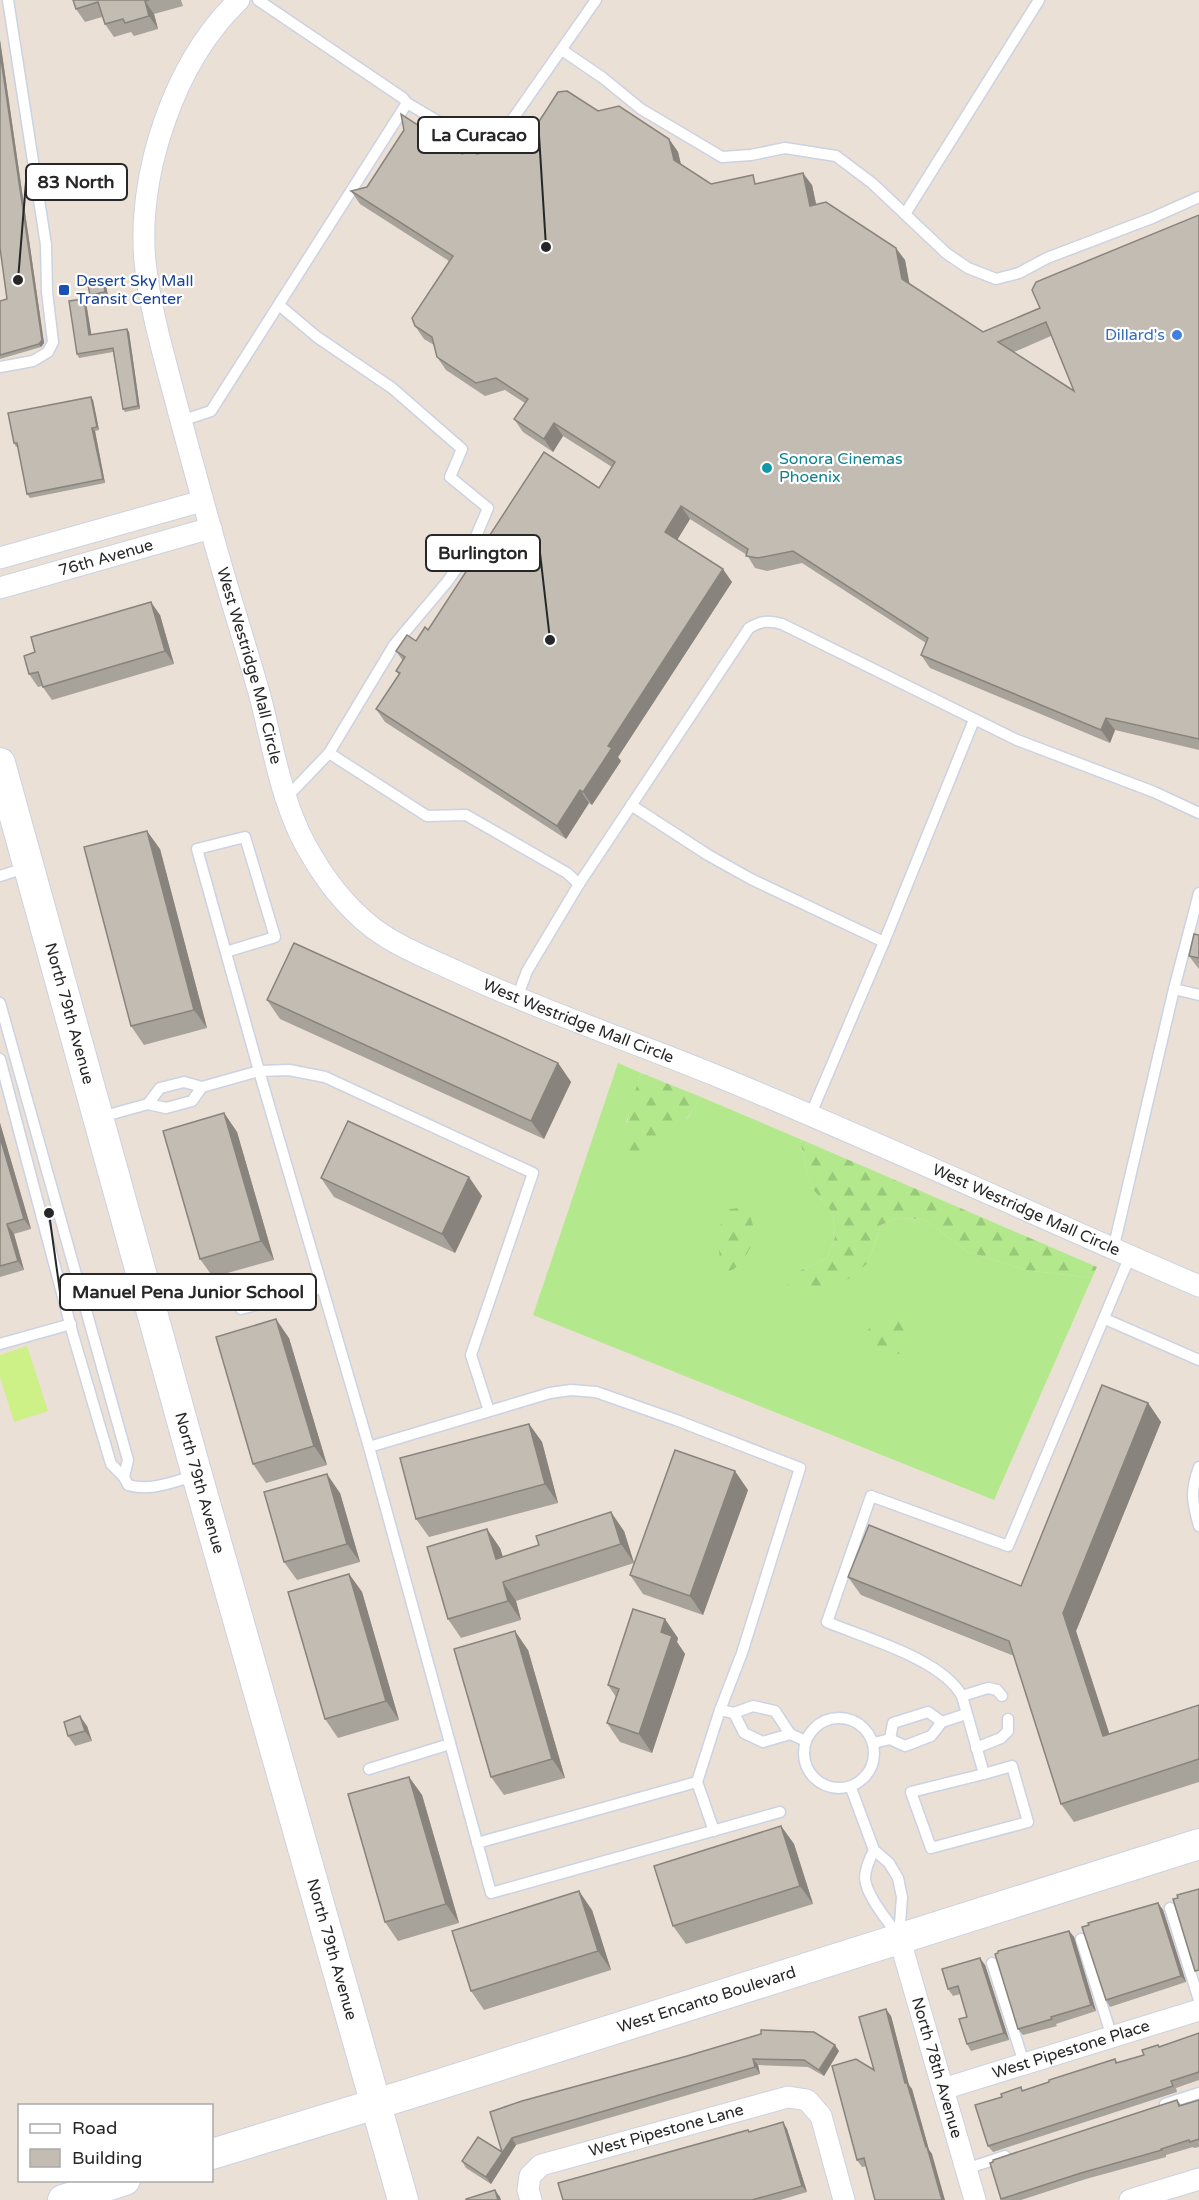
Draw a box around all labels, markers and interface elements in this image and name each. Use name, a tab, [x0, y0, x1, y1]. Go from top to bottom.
callout: La Curacao	[418, 117, 539, 153]
text: La Curacao	[431, 124, 527, 146]
callout: 83 North	[26, 164, 127, 200]
text: 83 North	[37, 171, 115, 193]
place label: Desert Sky Mall Transit Center	[76, 271, 194, 309]
marker: Desert Sky Mall Transit Center	[57, 283, 71, 297]
place label: Dillard's	[1105, 325, 1165, 345]
marker: Dillard's	[1170, 328, 1184, 342]
place label: Sonora Cinemas Phoenix	[779, 449, 903, 487]
marker: Sonora Cinemas Phoenix	[760, 461, 774, 475]
street label: 76th Avenue	[56, 535, 155, 581]
callout: Burlington	[426, 535, 540, 571]
text: Burlington	[438, 542, 528, 564]
street label: West Westridge Mall Circle	[212, 565, 286, 766]
street label: North 79th Avenue	[40, 941, 98, 1087]
street label: West Westridge Mall Circle	[480, 975, 677, 1068]
street label: West Westridge Mall Circle	[929, 1160, 1123, 1260]
callout: Manuel Pena Junior School	[60, 1274, 316, 1310]
text: Manuel Pena Junior School	[72, 1281, 304, 1303]
street label: North 79th Avenue	[170, 1410, 229, 1556]
street label: North 79th Avenue	[302, 1876, 361, 2022]
street label: West Encanto Boulevard	[615, 1962, 798, 2037]
street label: North 78th Avenue	[907, 1995, 967, 2141]
street label: West Pipestone Place	[990, 2016, 1152, 2083]
street label: West Pipestone Lane	[587, 2100, 746, 2161]
legend	[18, 2104, 213, 2182]
text: Road	[72, 2117, 117, 2139]
text: Building	[72, 2147, 142, 2169]

